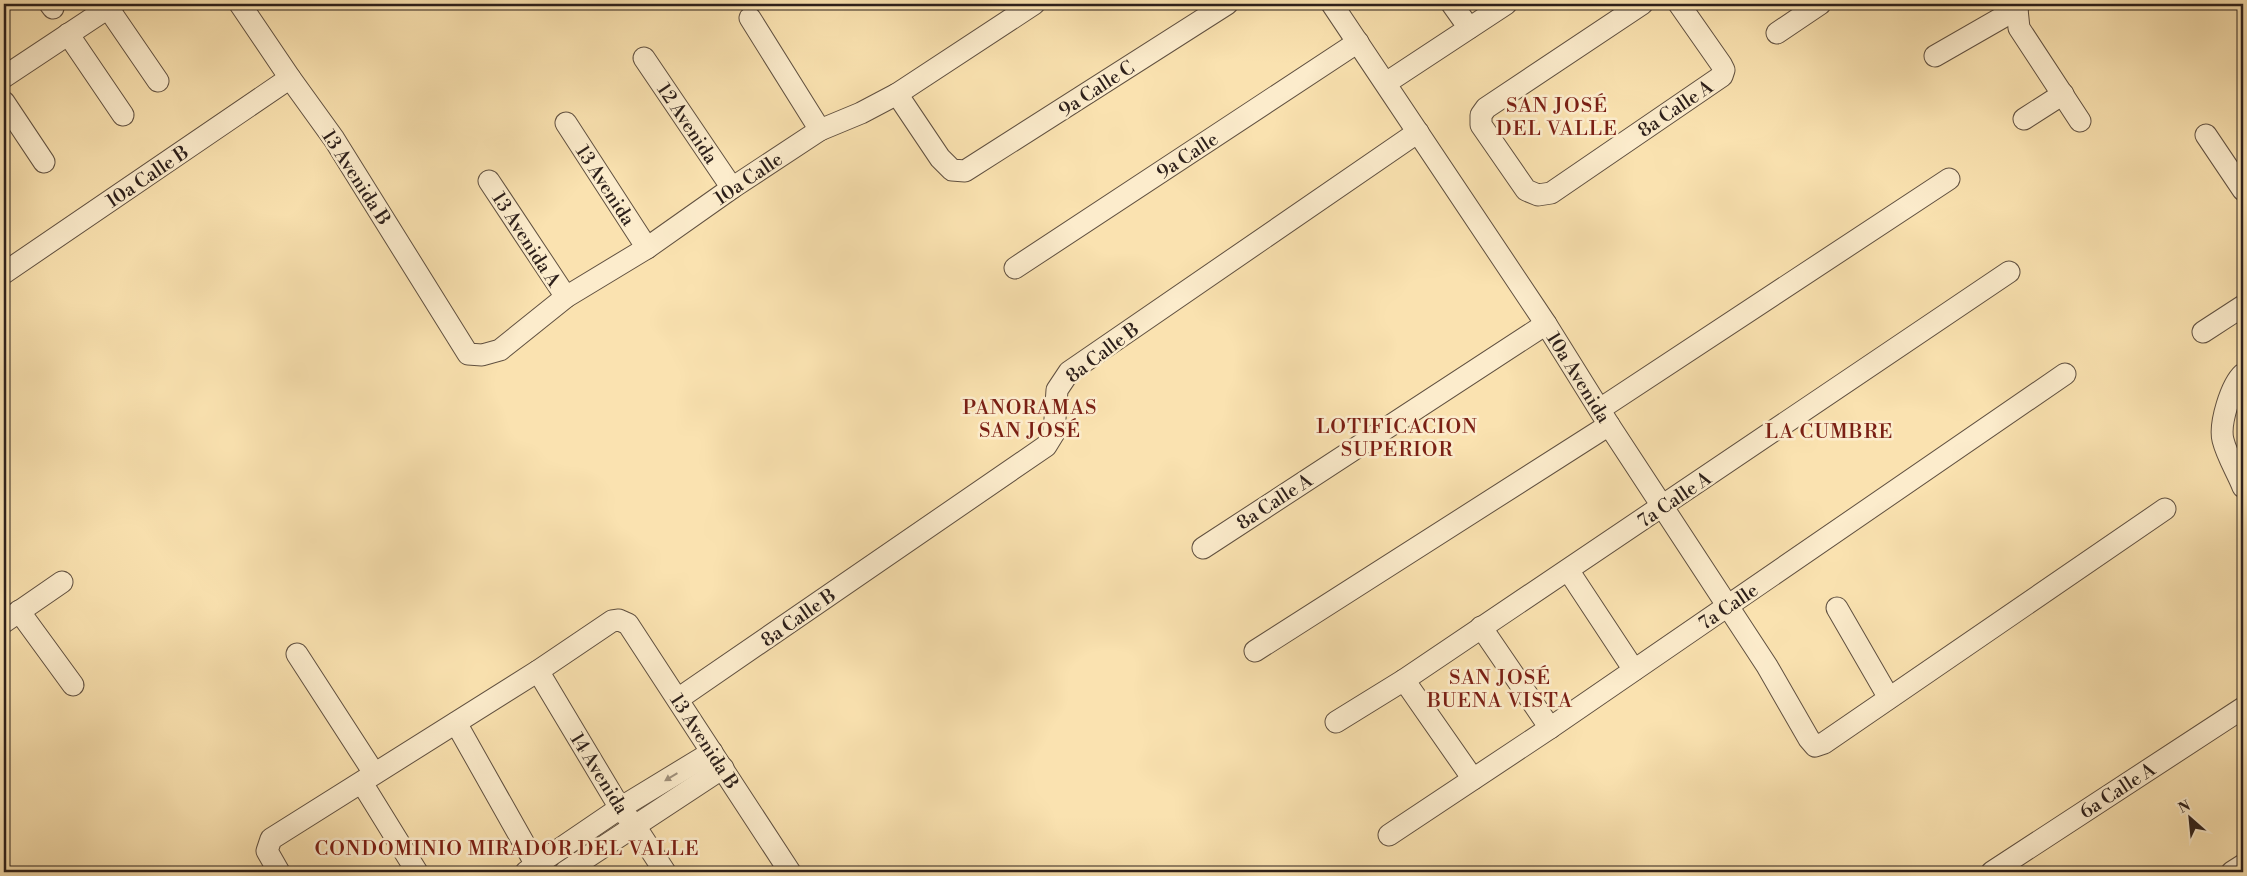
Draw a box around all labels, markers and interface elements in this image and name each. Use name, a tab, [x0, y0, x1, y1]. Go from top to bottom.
street label: 9a Calle C	[1054, 55, 1139, 122]
street label: 8a Calle A	[1633, 74, 1719, 143]
street label: 12 Avenida	[651, 79, 723, 169]
district label: SAN JOSÉ DEL VALLE	[1496, 93, 1618, 142]
street label: 13 Avenida B	[316, 125, 396, 230]
street label: 9a Calle	[1152, 127, 1223, 185]
street label: 10a Calle B	[102, 140, 193, 213]
street label: 13 Avenida	[570, 141, 640, 231]
street label: 10a Calle	[710, 147, 787, 210]
street label: 13 Avenida A	[487, 188, 566, 292]
street label: 8a Calle B	[1061, 317, 1144, 388]
street label: 10a Avenida	[1541, 328, 1616, 428]
district label: PANORAMAS SAN JOSÉ	[963, 396, 1097, 444]
district label: LOTIFICACION SUPERIOR	[1316, 415, 1478, 463]
district label: LA CUMBRE	[1765, 420, 1893, 445]
street label: 7a Calle A	[1633, 466, 1717, 533]
street label: 8a Calle A	[1232, 468, 1318, 535]
street label: 7a Calle	[1694, 578, 1763, 635]
street label: 8a Calle B	[756, 583, 841, 652]
district label: SAN JOSÉ BUENA VISTA	[1426, 665, 1573, 714]
street label: 13 Avenida B	[664, 689, 744, 794]
street label: 14 Avenida	[565, 728, 634, 819]
street label: 6a Calle A	[2075, 757, 2161, 824]
one-way arrow	[664, 773, 677, 782]
north arrow	[2164, 794, 2214, 844]
text: N	[2176, 797, 2194, 818]
district label: CONDOMINIO MIRADOR DEL VALLE	[315, 837, 699, 862]

